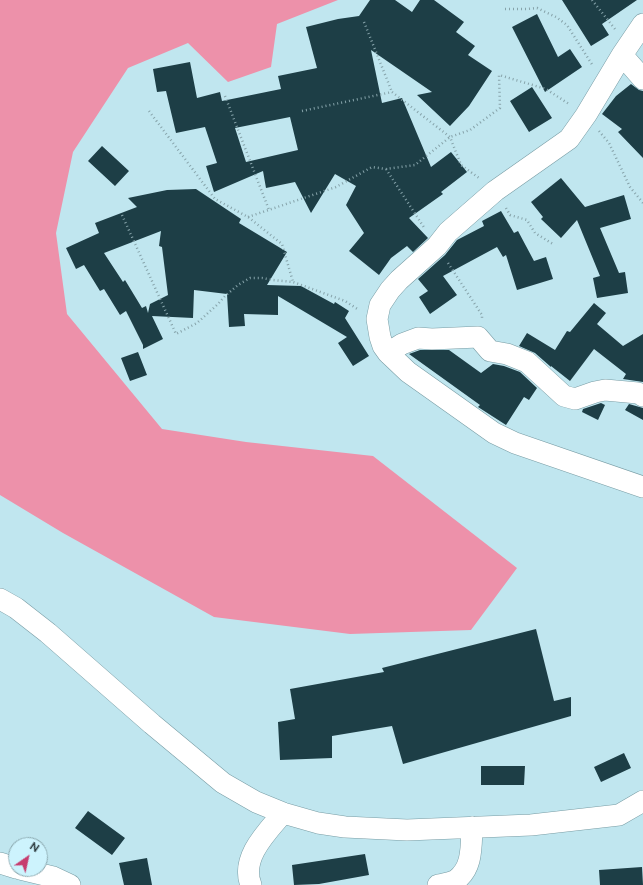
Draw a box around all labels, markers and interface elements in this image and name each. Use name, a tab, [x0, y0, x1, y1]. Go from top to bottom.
north arrow	[8, 837, 48, 877]
text: N	[27, 840, 42, 855]

